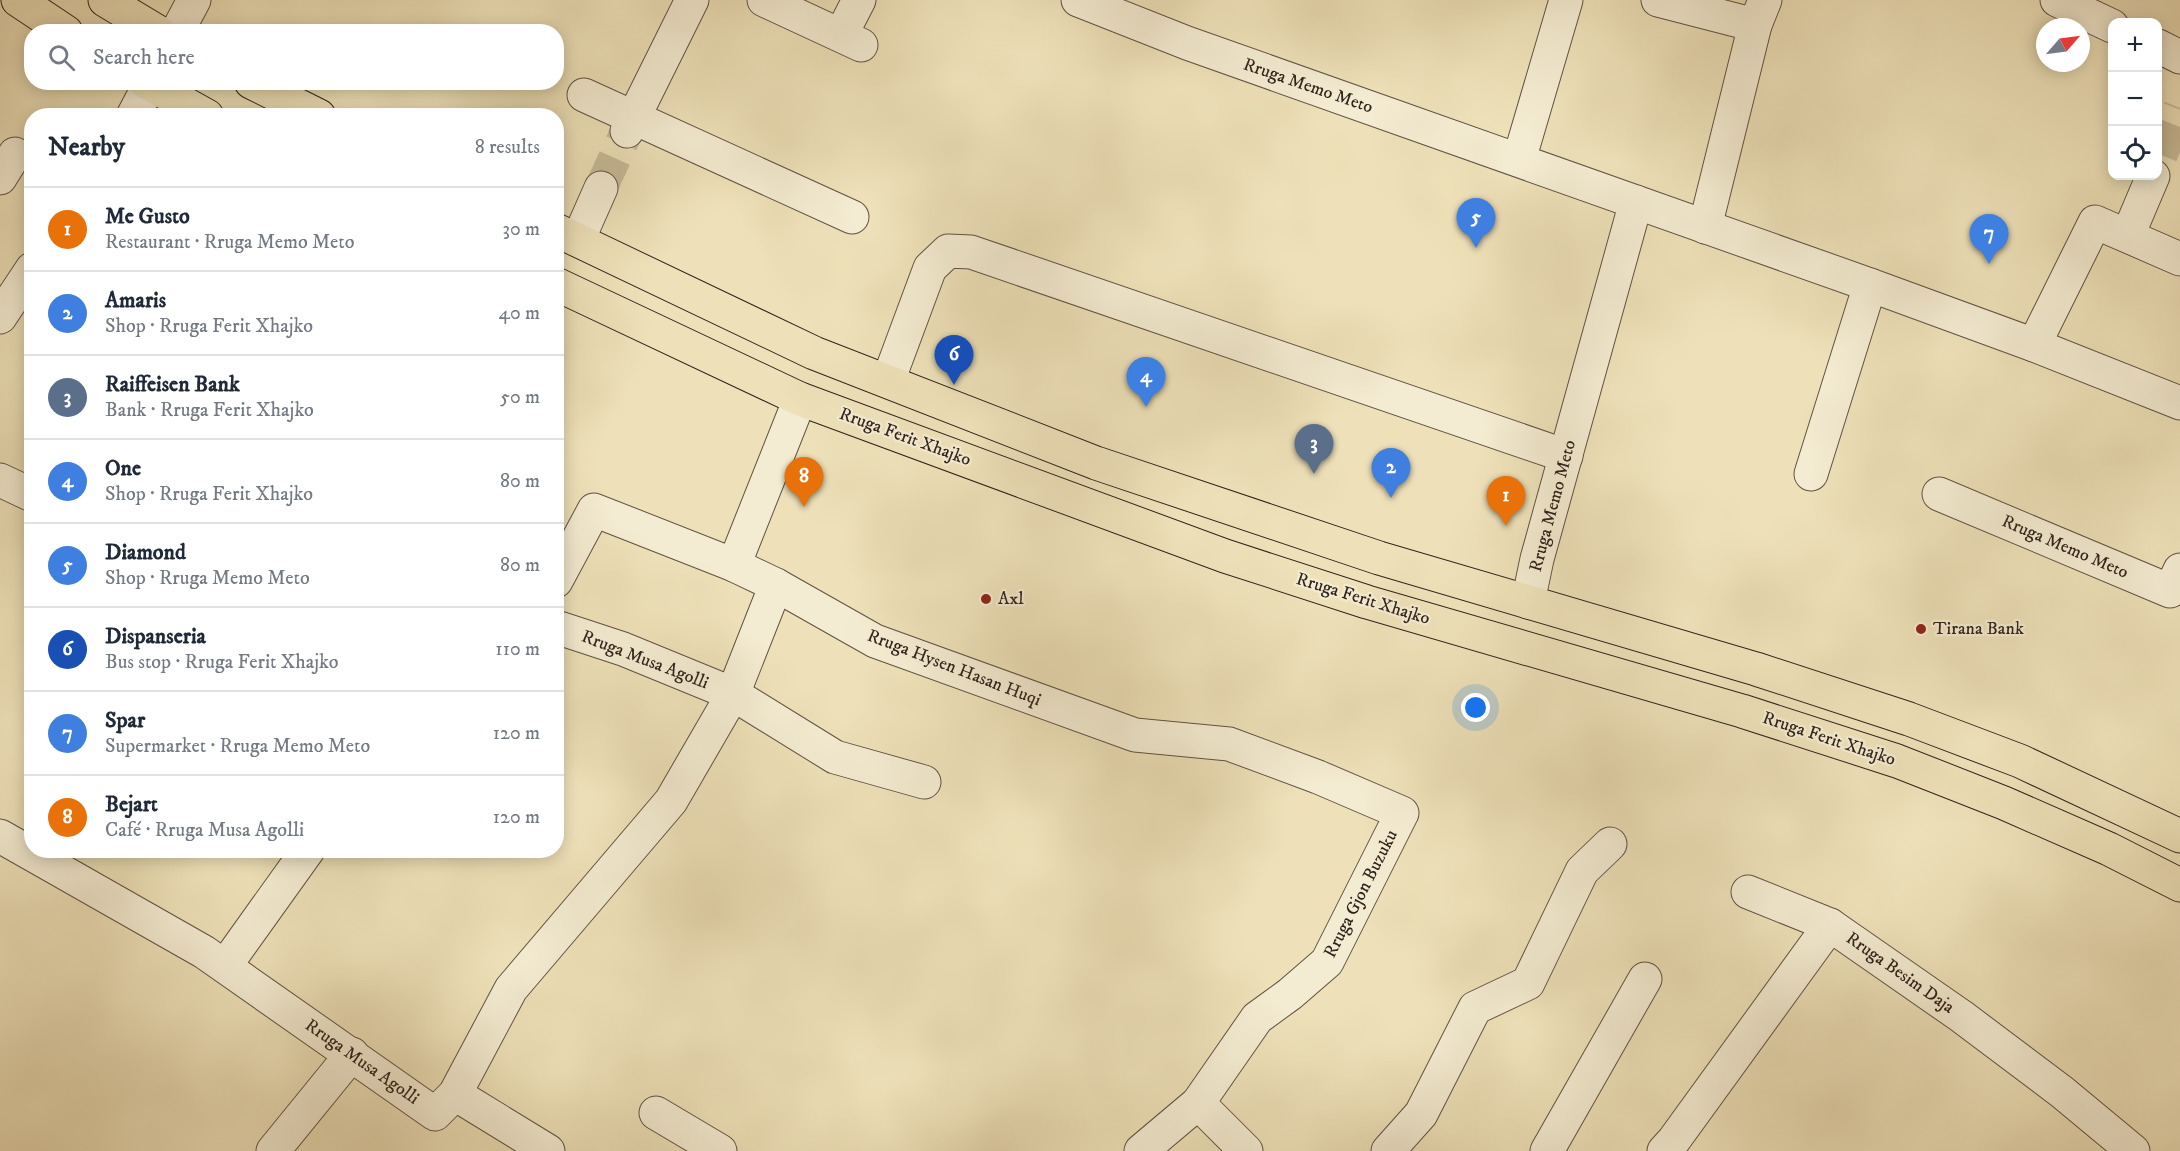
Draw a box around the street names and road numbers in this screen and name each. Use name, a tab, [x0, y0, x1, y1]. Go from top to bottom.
street label: Rruga Memo Meto	[1240, 54, 1376, 119]
street label: Rruga Ferit Xhajko	[836, 403, 974, 471]
street label: Rruga Memo Meto	[1525, 437, 1581, 574]
street label: Rruga Memo Meto	[1998, 510, 2132, 584]
street label: Rruga Ferit Xhajko	[1294, 568, 1433, 630]
street label: Rruga Hysen Hasan Huqi	[864, 625, 1044, 711]
street label: Rruga Musa Agolli	[578, 626, 712, 694]
street label: Rruga Ferit Xhajko	[1760, 707, 1899, 771]
street label: Rruga Gjon Buzuku	[1319, 826, 1403, 962]
street label: Rruga Besim Daja	[1841, 927, 1959, 1019]
street label: Rruga Musa Agolli	[301, 1014, 423, 1110]

